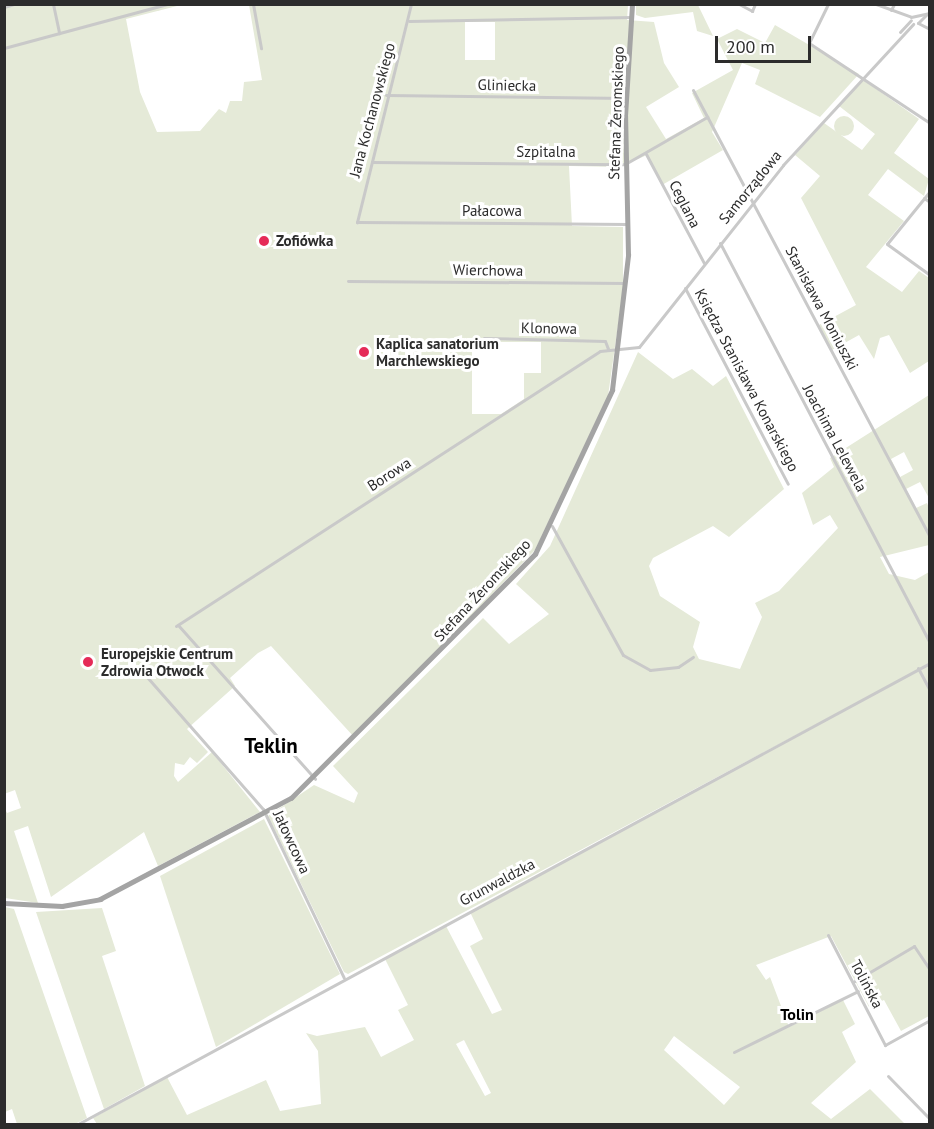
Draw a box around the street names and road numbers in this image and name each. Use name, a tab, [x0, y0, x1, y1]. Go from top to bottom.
street label: Jana Kochanowskiego	[345, 41, 399, 179]
street label: Stefana Żeromskiego	[605, 46, 627, 180]
street label: Gliniecka	[478, 75, 536, 95]
street label: Szpitalna	[516, 143, 576, 161]
street label: Samorządowa	[715, 147, 785, 227]
street label: Ceglana	[665, 177, 705, 231]
street label: Pałacowa	[462, 202, 522, 220]
street label: Stanisława Moniuszki	[782, 243, 862, 373]
street label: Wierchowa	[453, 260, 523, 280]
street label: Księdza Stanisława Konarskiego	[691, 285, 803, 475]
street label: Klonowa	[521, 319, 577, 337]
street label: Joachima Lelewela	[799, 381, 871, 495]
street label: Borowa	[364, 453, 414, 495]
street label: Stefana Żeromskiego	[430, 535, 534, 645]
street label: Jałowcowa	[270, 808, 314, 876]
street label: Grunwaldzka	[456, 855, 538, 909]
street label: Tolińska	[847, 957, 887, 1011]

